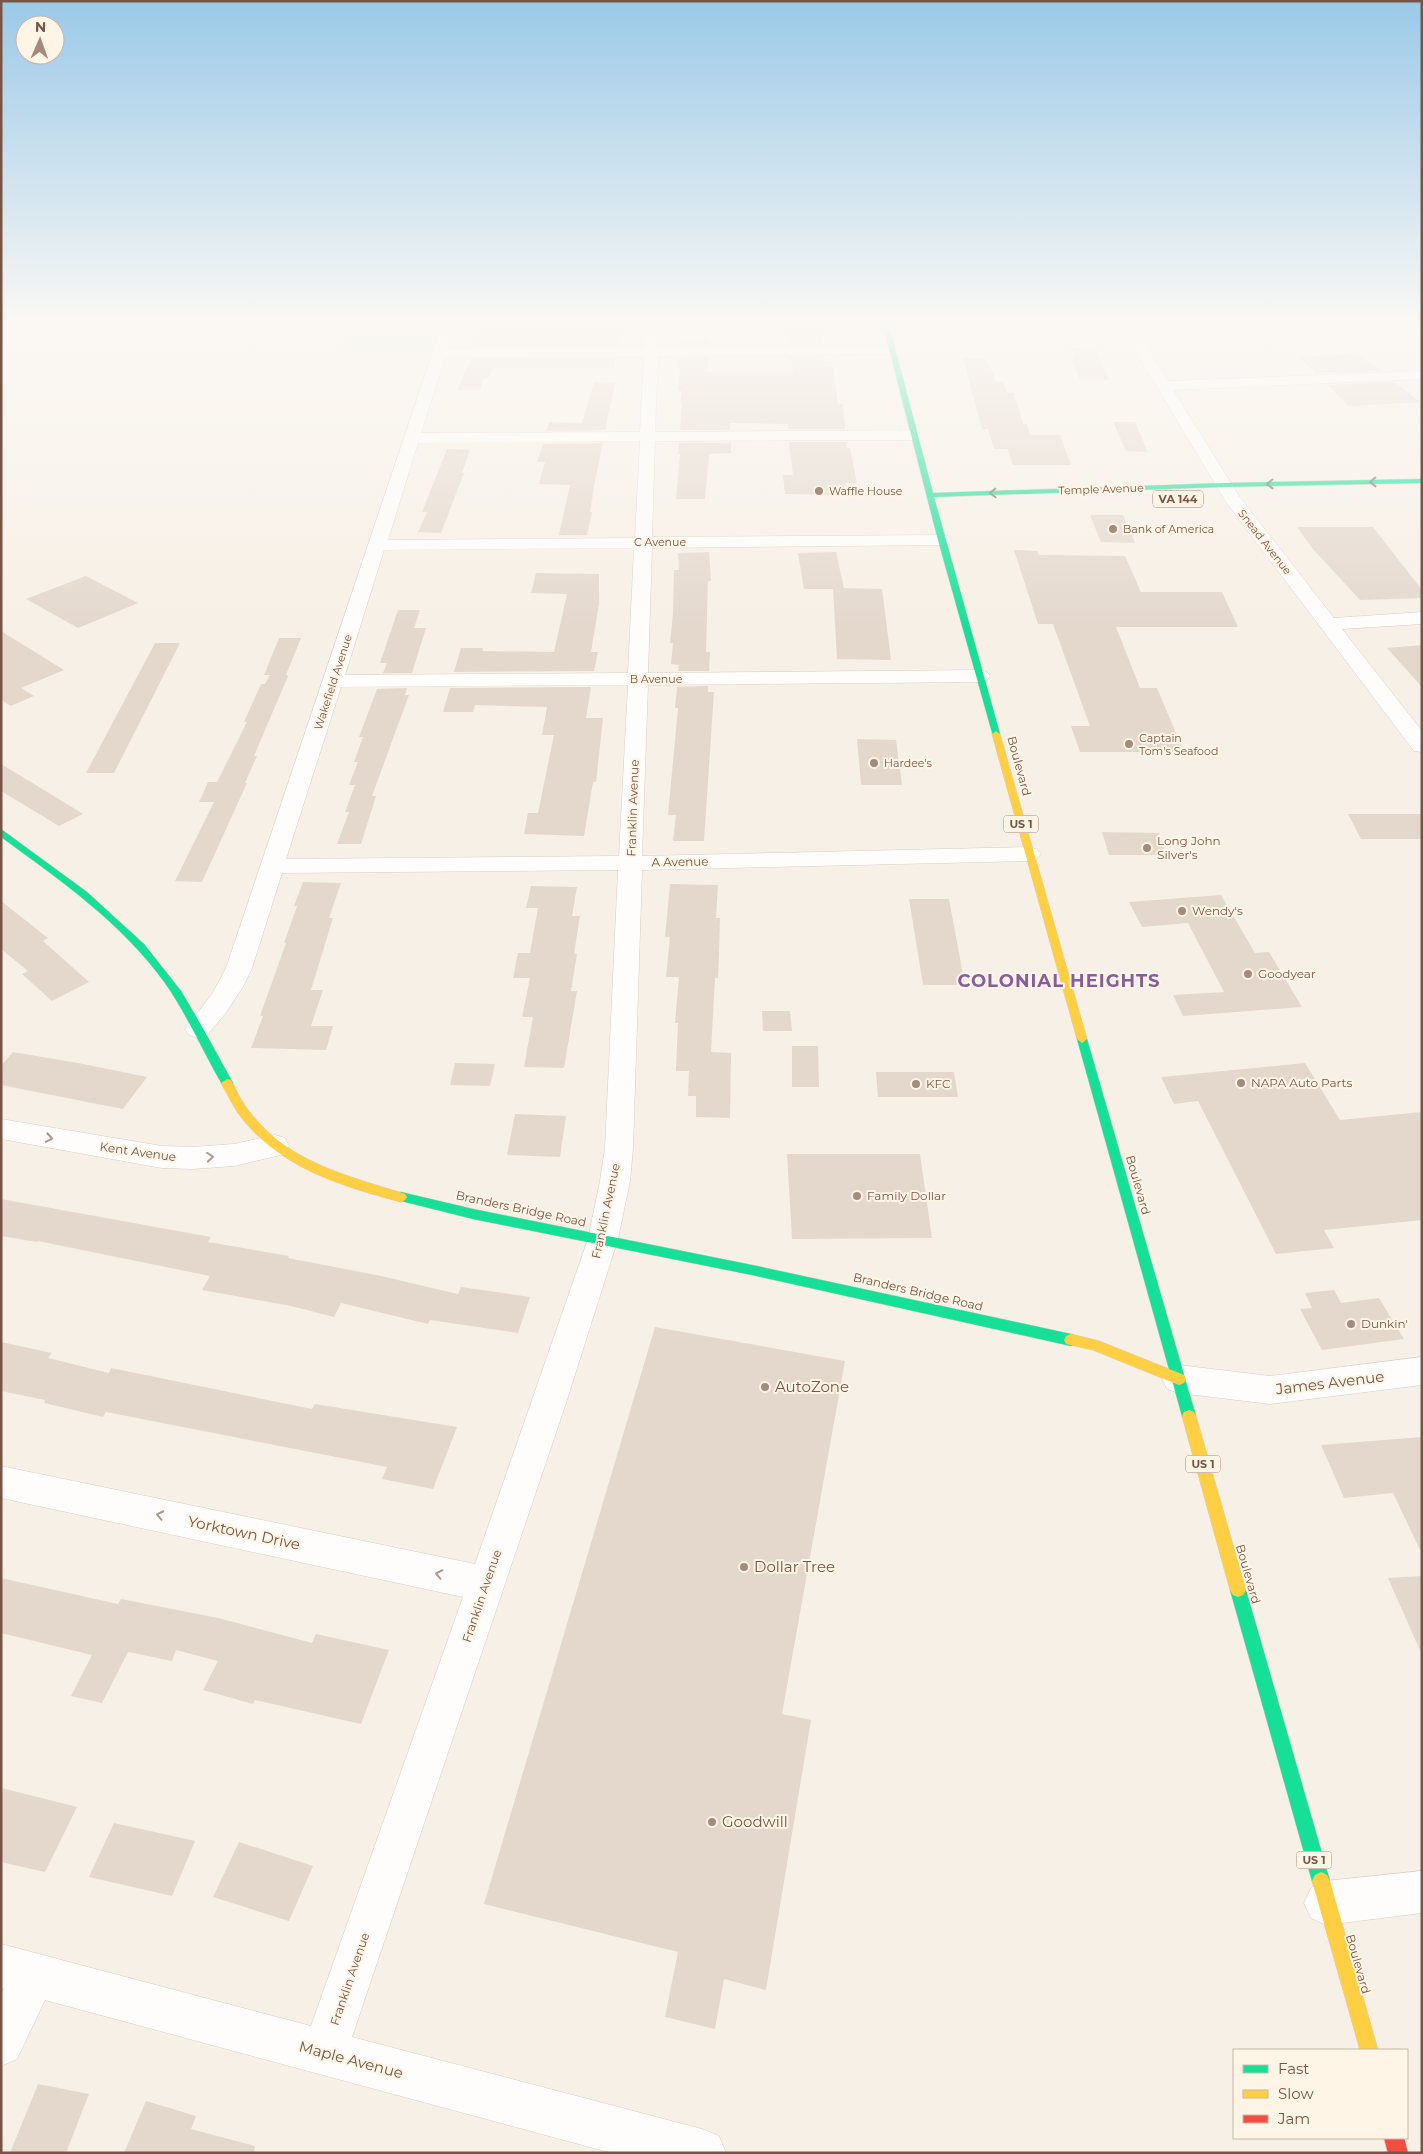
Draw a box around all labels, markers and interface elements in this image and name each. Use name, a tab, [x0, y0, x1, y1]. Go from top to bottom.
north arrow	[15, 15, 65, 65]
text: N	[34, 18, 46, 36]
one-way arrow	[1369, 477, 1377, 488]
one-way arrow	[1266, 479, 1274, 490]
street label: Temple Avenue	[1058, 481, 1144, 497]
place label: Waffle House	[829, 484, 903, 498]
marker: Waffle House	[813, 485, 825, 497]
one-way arrow	[989, 487, 997, 498]
road number: VA 144	[1153, 490, 1203, 508]
street label: Snead Avenue	[1235, 507, 1295, 578]
place label: Bank of America	[1123, 522, 1214, 536]
marker: Bank of America	[1107, 523, 1119, 535]
street label: C Avenue	[634, 535, 686, 549]
street label: Wakefield Avenue	[311, 632, 355, 731]
street label: B Avenue	[630, 672, 683, 686]
place label: Captain Tom's Seafood	[1139, 731, 1218, 758]
street label: Boulevard	[1004, 734, 1035, 797]
marker: Captain Tom's Seafood	[1123, 738, 1135, 750]
place label: Hardee's	[884, 756, 932, 770]
marker: Hardee's	[868, 757, 880, 769]
street label: Franklin Avenue	[623, 759, 642, 857]
road number: US 1	[1004, 816, 1038, 832]
place label: Long John Silver's	[1157, 833, 1221, 862]
marker: Long John Silver's	[1141, 842, 1153, 854]
street label: A Avenue	[651, 854, 709, 869]
place label: Wendy's	[1192, 903, 1243, 918]
marker: Wendy's	[1176, 905, 1188, 917]
place label: Goodyear	[1258, 966, 1316, 981]
marker: Goodyear	[1242, 968, 1254, 980]
district label: COLONIAL HEIGHTS	[957, 970, 1161, 992]
place label: NAPA Auto Parts	[1251, 1075, 1352, 1090]
place label: KFC	[926, 1076, 951, 1091]
marker: NAPA Auto Parts	[1235, 1077, 1247, 1089]
marker: KFC	[910, 1078, 922, 1090]
one-way arrow	[45, 1132, 54, 1142]
street label: Kent Avenue	[99, 1139, 177, 1164]
one-way arrow	[206, 1152, 214, 1163]
street label: Boulevard	[1123, 1153, 1154, 1216]
street label: Franklin Avenue	[588, 1162, 623, 1260]
street label: Branders Bridge Road	[455, 1187, 588, 1230]
place label: Family Dollar	[867, 1188, 946, 1203]
marker: Family Dollar	[851, 1190, 863, 1202]
street label: Branders Bridge Road	[852, 1269, 985, 1314]
place label: Dunkin'	[1361, 1316, 1408, 1331]
marker: Dunkin'	[1345, 1318, 1357, 1330]
street label: James Avenue	[1274, 1366, 1385, 1399]
place label: AutoZone	[775, 1377, 849, 1396]
marker: AutoZone	[759, 1381, 771, 1393]
road number: US 1	[1186, 1456, 1220, 1472]
one-way arrow	[155, 1510, 164, 1521]
street label: Yorktown Drive	[186, 1511, 302, 1554]
street label: Boulevard	[1233, 1542, 1264, 1605]
street label: Franklin Avenue	[459, 1547, 504, 1644]
place label: Dollar Tree	[754, 1557, 835, 1576]
marker: Dollar Tree	[738, 1561, 750, 1573]
one-way arrow	[434, 1569, 443, 1580]
place label: Goodwill	[722, 1812, 788, 1831]
marker: Goodwill	[706, 1816, 718, 1828]
road number: US 1	[1296, 1852, 1332, 1868]
street label: Franklin Avenue	[327, 1930, 372, 2027]
street label: Boulevard	[1343, 1932, 1374, 1995]
street label: Maple Avenue	[297, 2036, 405, 2083]
legend	[1233, 2049, 1408, 2139]
text: Fast	[1278, 2059, 1309, 2078]
text: Slow	[1278, 2084, 1314, 2103]
text: Jam	[1277, 2109, 1310, 2128]

